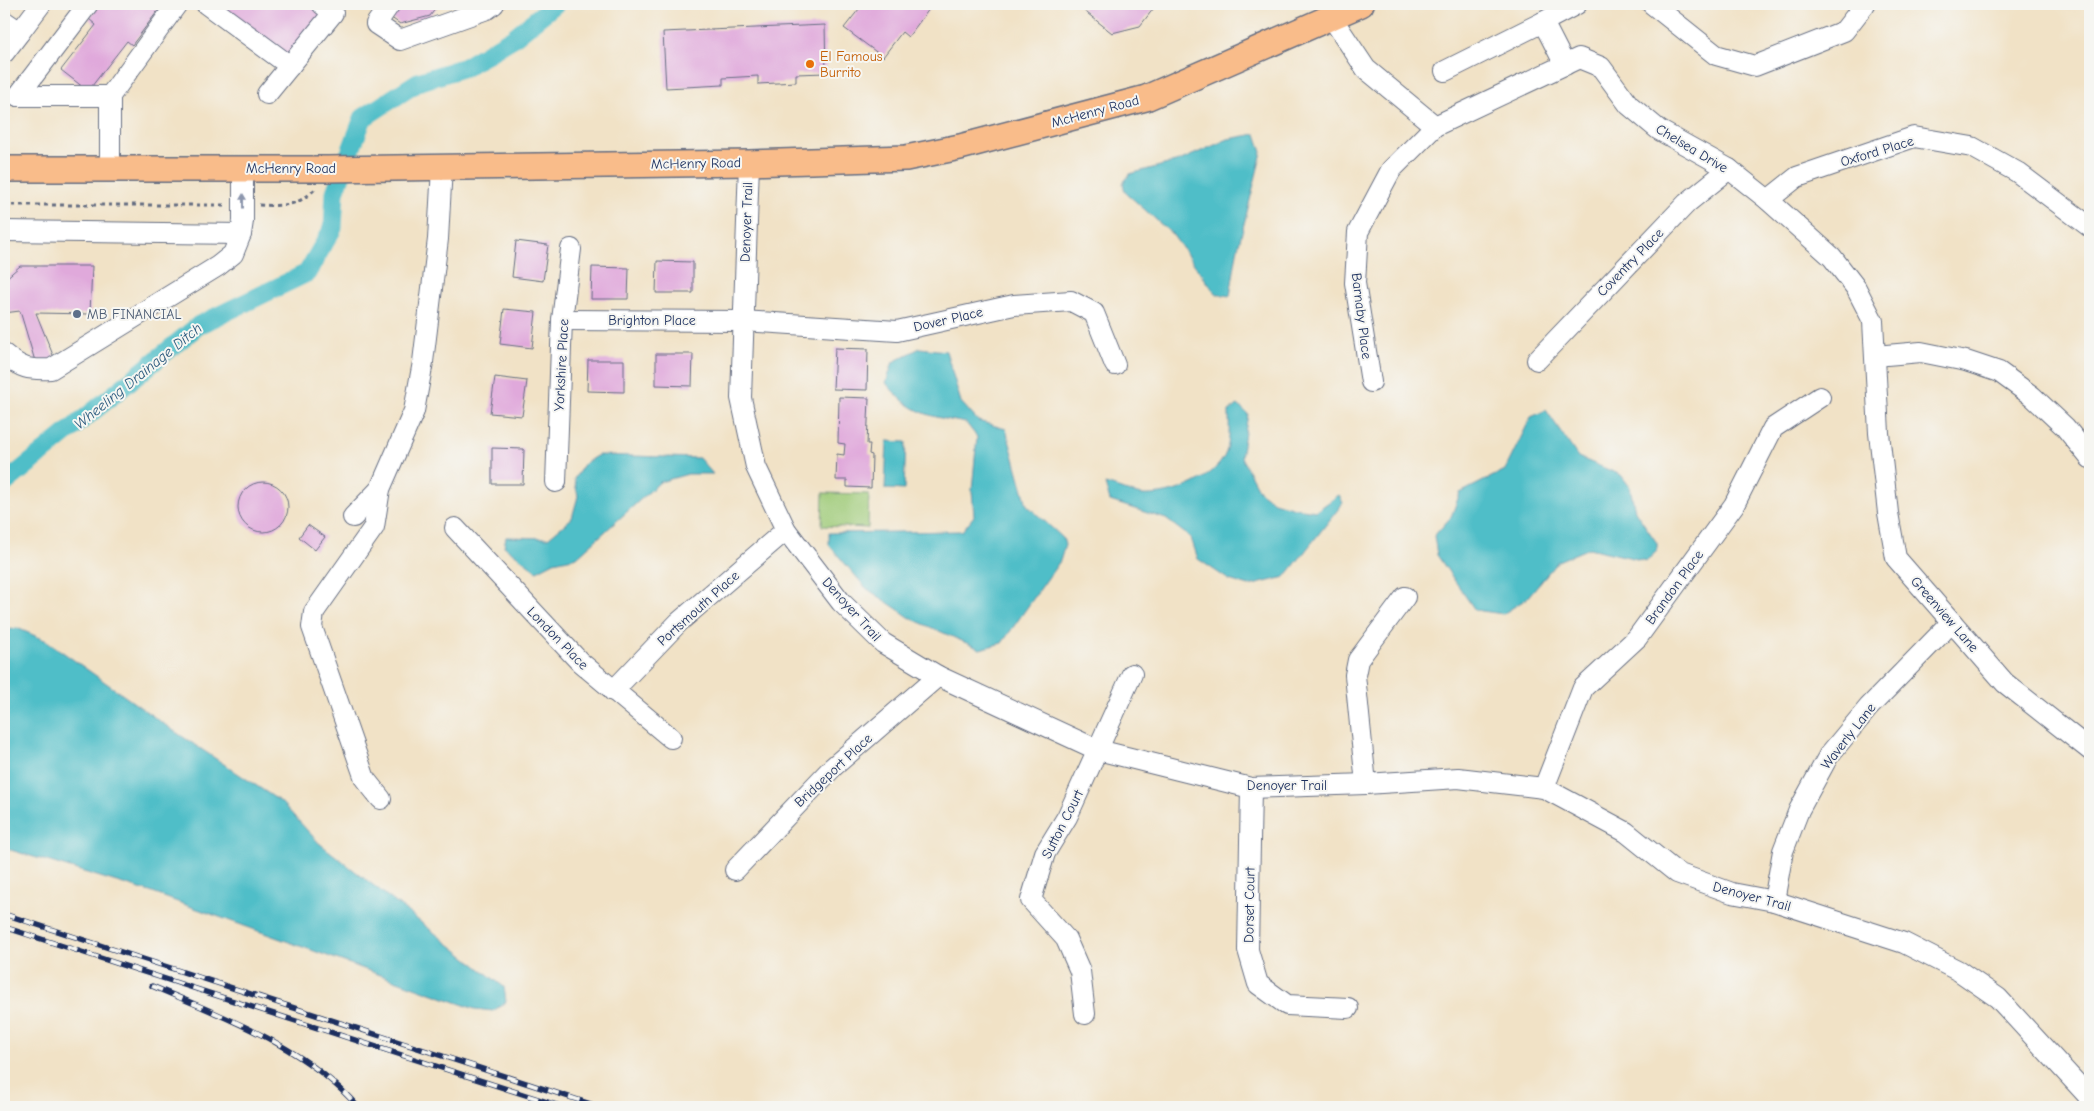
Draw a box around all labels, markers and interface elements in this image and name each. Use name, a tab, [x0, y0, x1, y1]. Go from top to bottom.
place label: El Famous Burrito	[820, 48, 883, 81]
marker: El Famous Burrito	[804, 58, 816, 70]
street label: McHenry Road	[1049, 92, 1141, 131]
street label: Chelsea Drive	[1653, 120, 1731, 177]
street label: Oxford Place	[1838, 132, 1916, 171]
street label: McHenry Road	[651, 154, 741, 173]
street label: McHenry Road	[246, 160, 336, 177]
street label: Denoyer Trail	[737, 182, 756, 262]
one-way arrow	[239, 193, 247, 209]
street label: Coventry Place	[1593, 225, 1667, 300]
street label: Barnaby Place	[1348, 272, 1375, 360]
street label: Dover Place	[912, 303, 985, 336]
place label: MB FINANCIAL	[87, 306, 181, 323]
marker: MB FINANCIAL	[71, 308, 83, 320]
street label: Brighton Place	[608, 312, 696, 329]
street label: Yorkshire Place	[551, 318, 572, 412]
water label: Wheeling Drainage Ditch	[70, 319, 206, 433]
street label: Brandon Place	[1642, 547, 1707, 628]
street label: Portsmouth Place	[654, 567, 743, 650]
street label: Greenview Lane	[1907, 573, 1982, 656]
street label: Denoyer Trail	[818, 574, 885, 645]
street label: London Place	[523, 603, 592, 673]
street label: Waverly Lane	[1817, 700, 1880, 773]
street label: Bridgeport Place	[791, 730, 876, 811]
street label: Denoyer Trail	[1247, 777, 1327, 794]
street label: Sutton Court	[1038, 786, 1088, 862]
street label: Dorset Court	[1240, 866, 1259, 943]
street label: Denoyer Trail	[1711, 878, 1793, 915]

